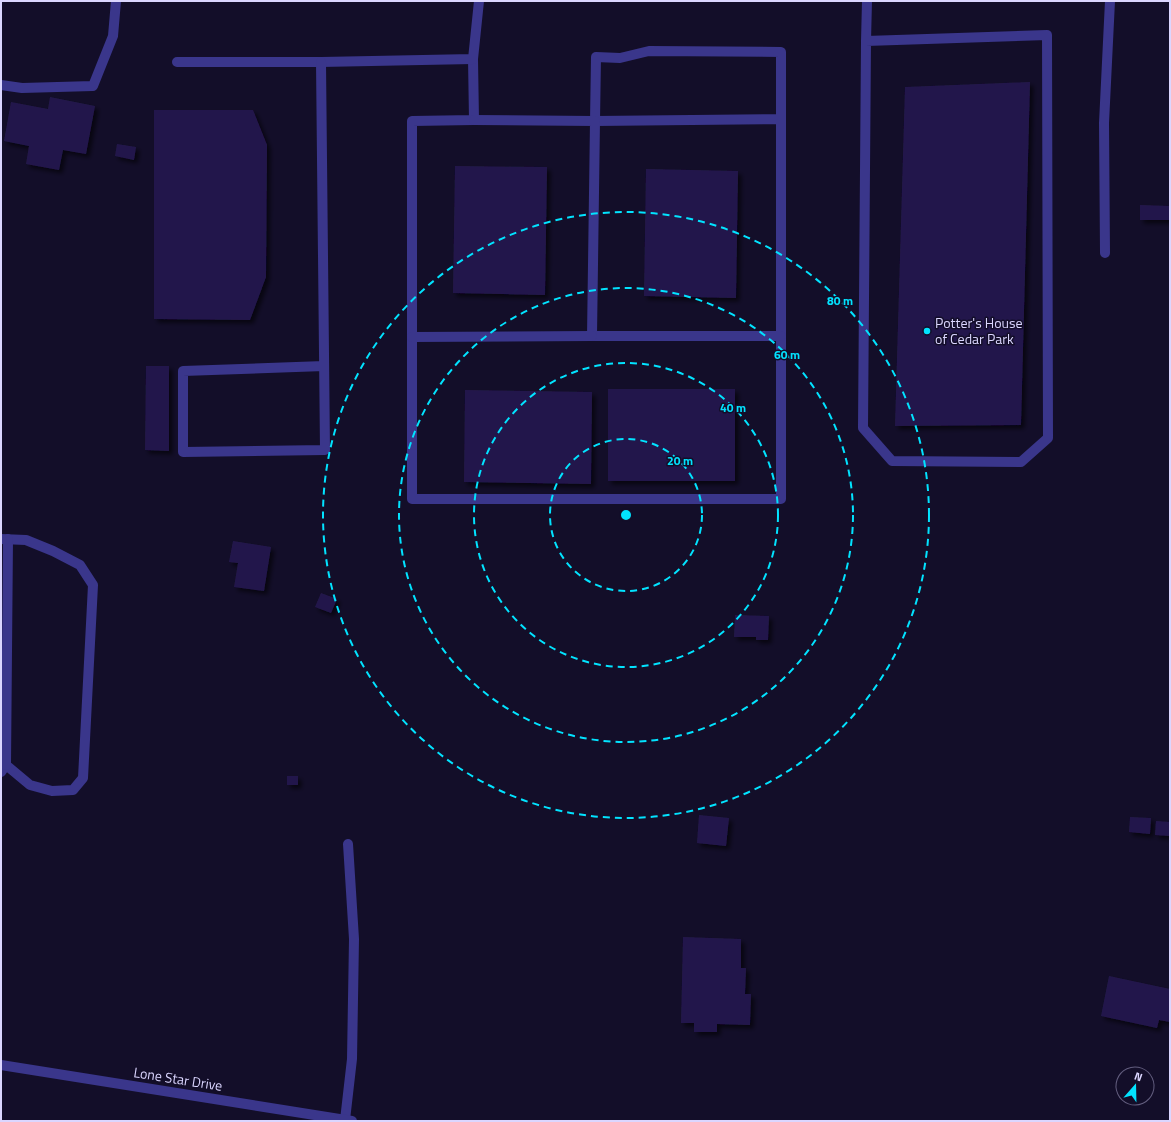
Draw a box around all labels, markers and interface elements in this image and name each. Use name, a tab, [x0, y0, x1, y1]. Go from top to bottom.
text: 80 m	[827, 291, 853, 310]
place label: Potter's House of Cedar Park	[935, 312, 1023, 349]
marker: Potter's House of Cedar Park	[922, 326, 932, 336]
text: 60 m	[774, 345, 800, 364]
text: 40 m	[720, 398, 746, 417]
text: 20 m	[667, 451, 693, 470]
centre of rings	[619, 508, 633, 522]
street label: Lone Star Drive	[132, 1061, 224, 1096]
north arrow	[1115, 1066, 1155, 1106]
text: N	[1132, 1068, 1145, 1085]

